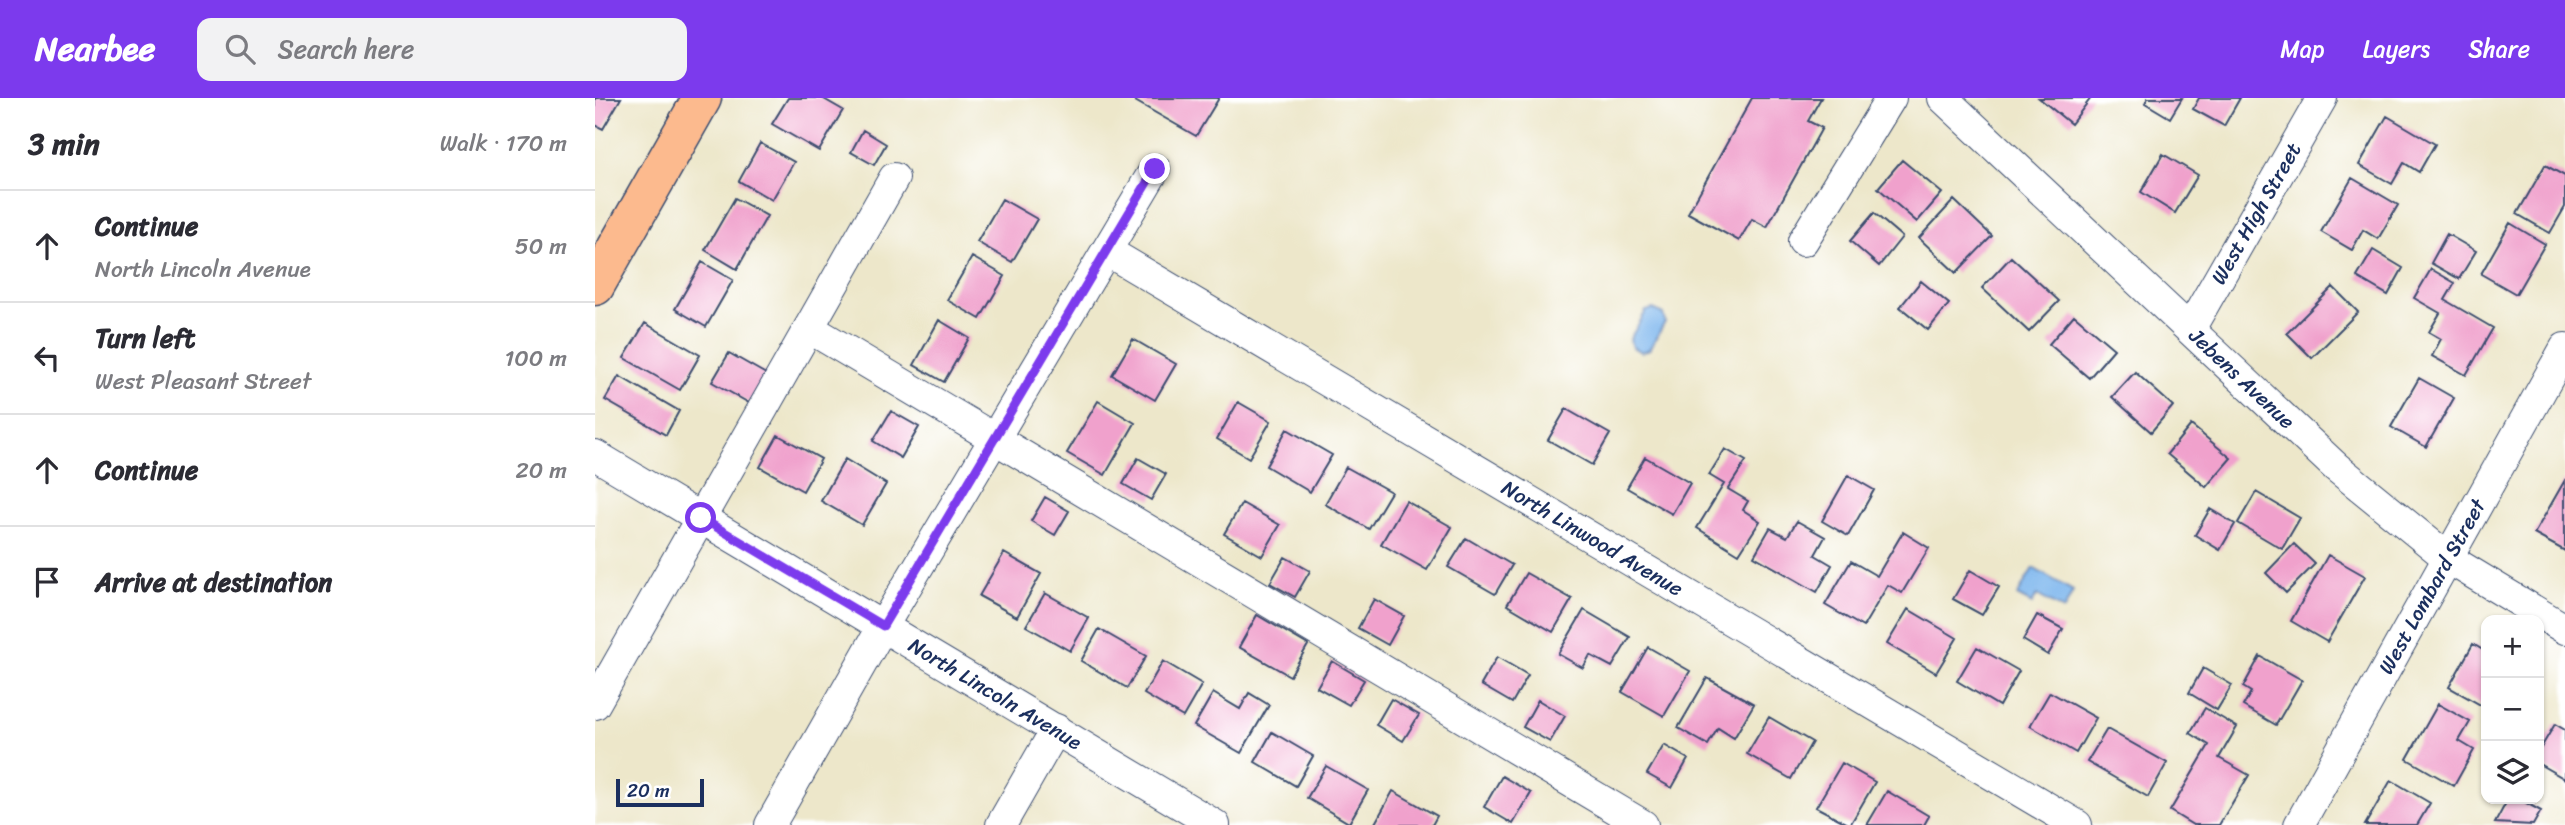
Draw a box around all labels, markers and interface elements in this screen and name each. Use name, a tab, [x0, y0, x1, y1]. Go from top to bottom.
search box	[197, 18, 687, 81]
text: Nearbee	[35, 20, 155, 78]
text: Search here	[277, 26, 414, 72]
text: Map	[2280, 28, 2325, 70]
text: Layers	[2363, 28, 2430, 70]
text: Share	[2468, 28, 2530, 70]
icon: search	[221, 30, 259, 68]
text: 3 min	[28, 117, 100, 171]
text: Walk · 170 m	[440, 123, 567, 164]
street label: West High Street	[2200, 135, 2312, 292]
route end	[1139, 153, 1170, 184]
text: Continue	[95, 203, 198, 249]
text: 50 m	[515, 226, 567, 267]
icon: ahead	[28, 227, 66, 265]
text: North Lincoln Avenue	[95, 249, 311, 290]
text: Turn left	[95, 315, 195, 361]
street label: Jebens Avenue	[2179, 318, 2304, 439]
text: 100 m	[504, 338, 567, 379]
icon: left	[28, 339, 66, 377]
text: West Pleasant Street	[95, 361, 311, 402]
text: Continue	[95, 447, 198, 493]
text: 20 m	[516, 450, 567, 491]
icon: ahead	[28, 451, 66, 489]
street label: North Linwood Avenue	[1494, 469, 1691, 607]
street label: West Lombard Street	[2368, 490, 2497, 681]
route start	[685, 502, 716, 533]
text: Arrive at destination	[95, 559, 332, 605]
icon: arrive	[28, 563, 66, 601]
map controls	[2481, 615, 2544, 804]
button: +	[2481, 615, 2544, 678]
street label: North Lincoln Avenue	[901, 627, 1090, 761]
button: −	[2481, 678, 2544, 741]
button: layers	[2481, 741, 2544, 804]
text: 20 m	[627, 774, 670, 807]
scale bar	[616, 776, 703, 808]

